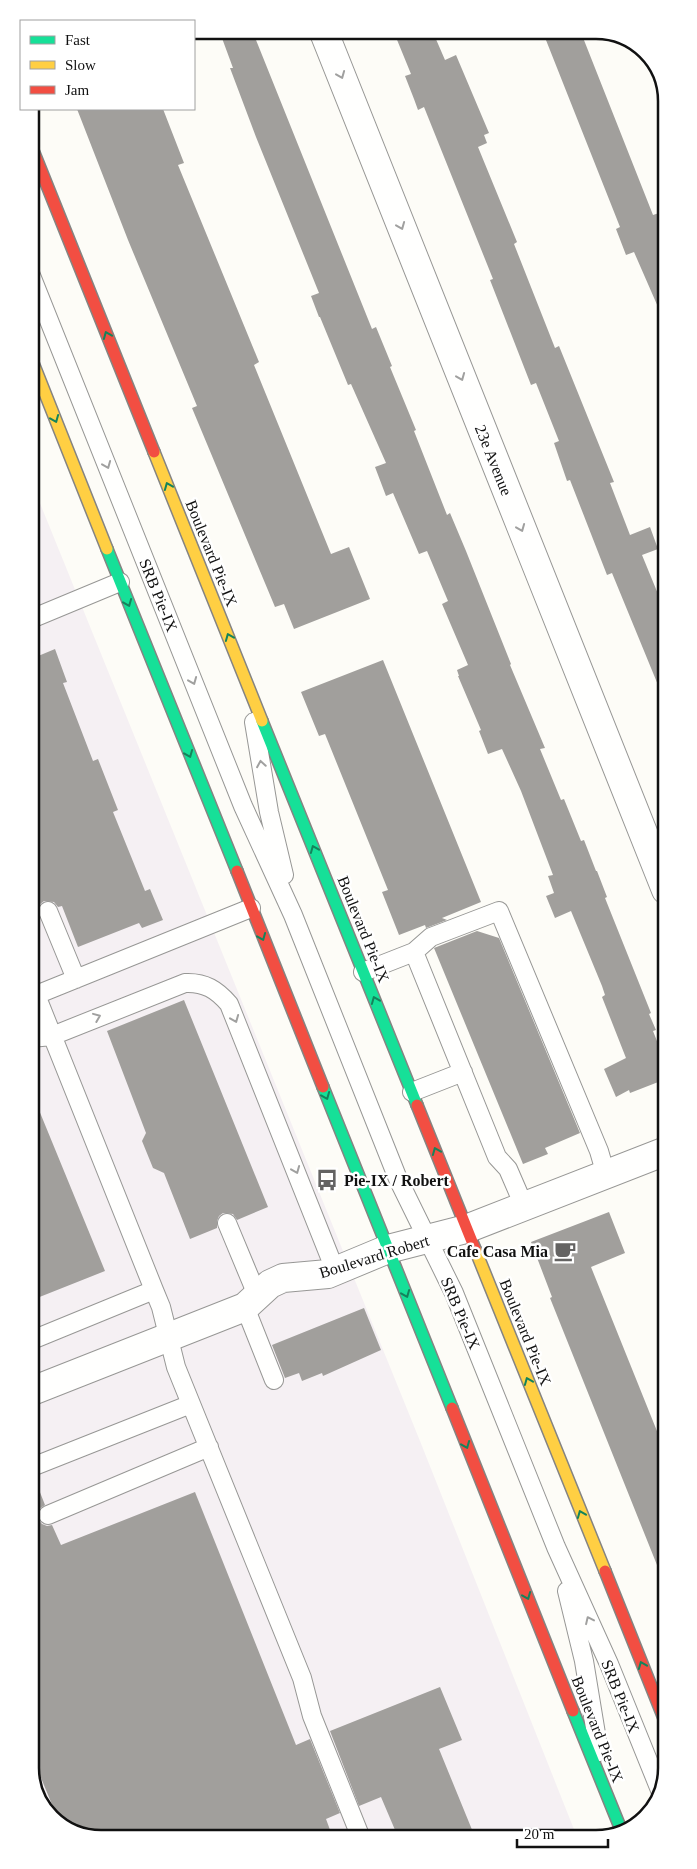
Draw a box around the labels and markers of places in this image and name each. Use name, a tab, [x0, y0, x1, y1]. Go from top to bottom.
bus stop icon: Pie-IX / Robert	[314, 1167, 340, 1193]
place label: Pie-IX / Robert	[344, 1172, 450, 1189]
cafe icon: Cafe Casa Mia	[552, 1238, 578, 1264]
place label: Cafe Casa Mia	[447, 1243, 548, 1260]

